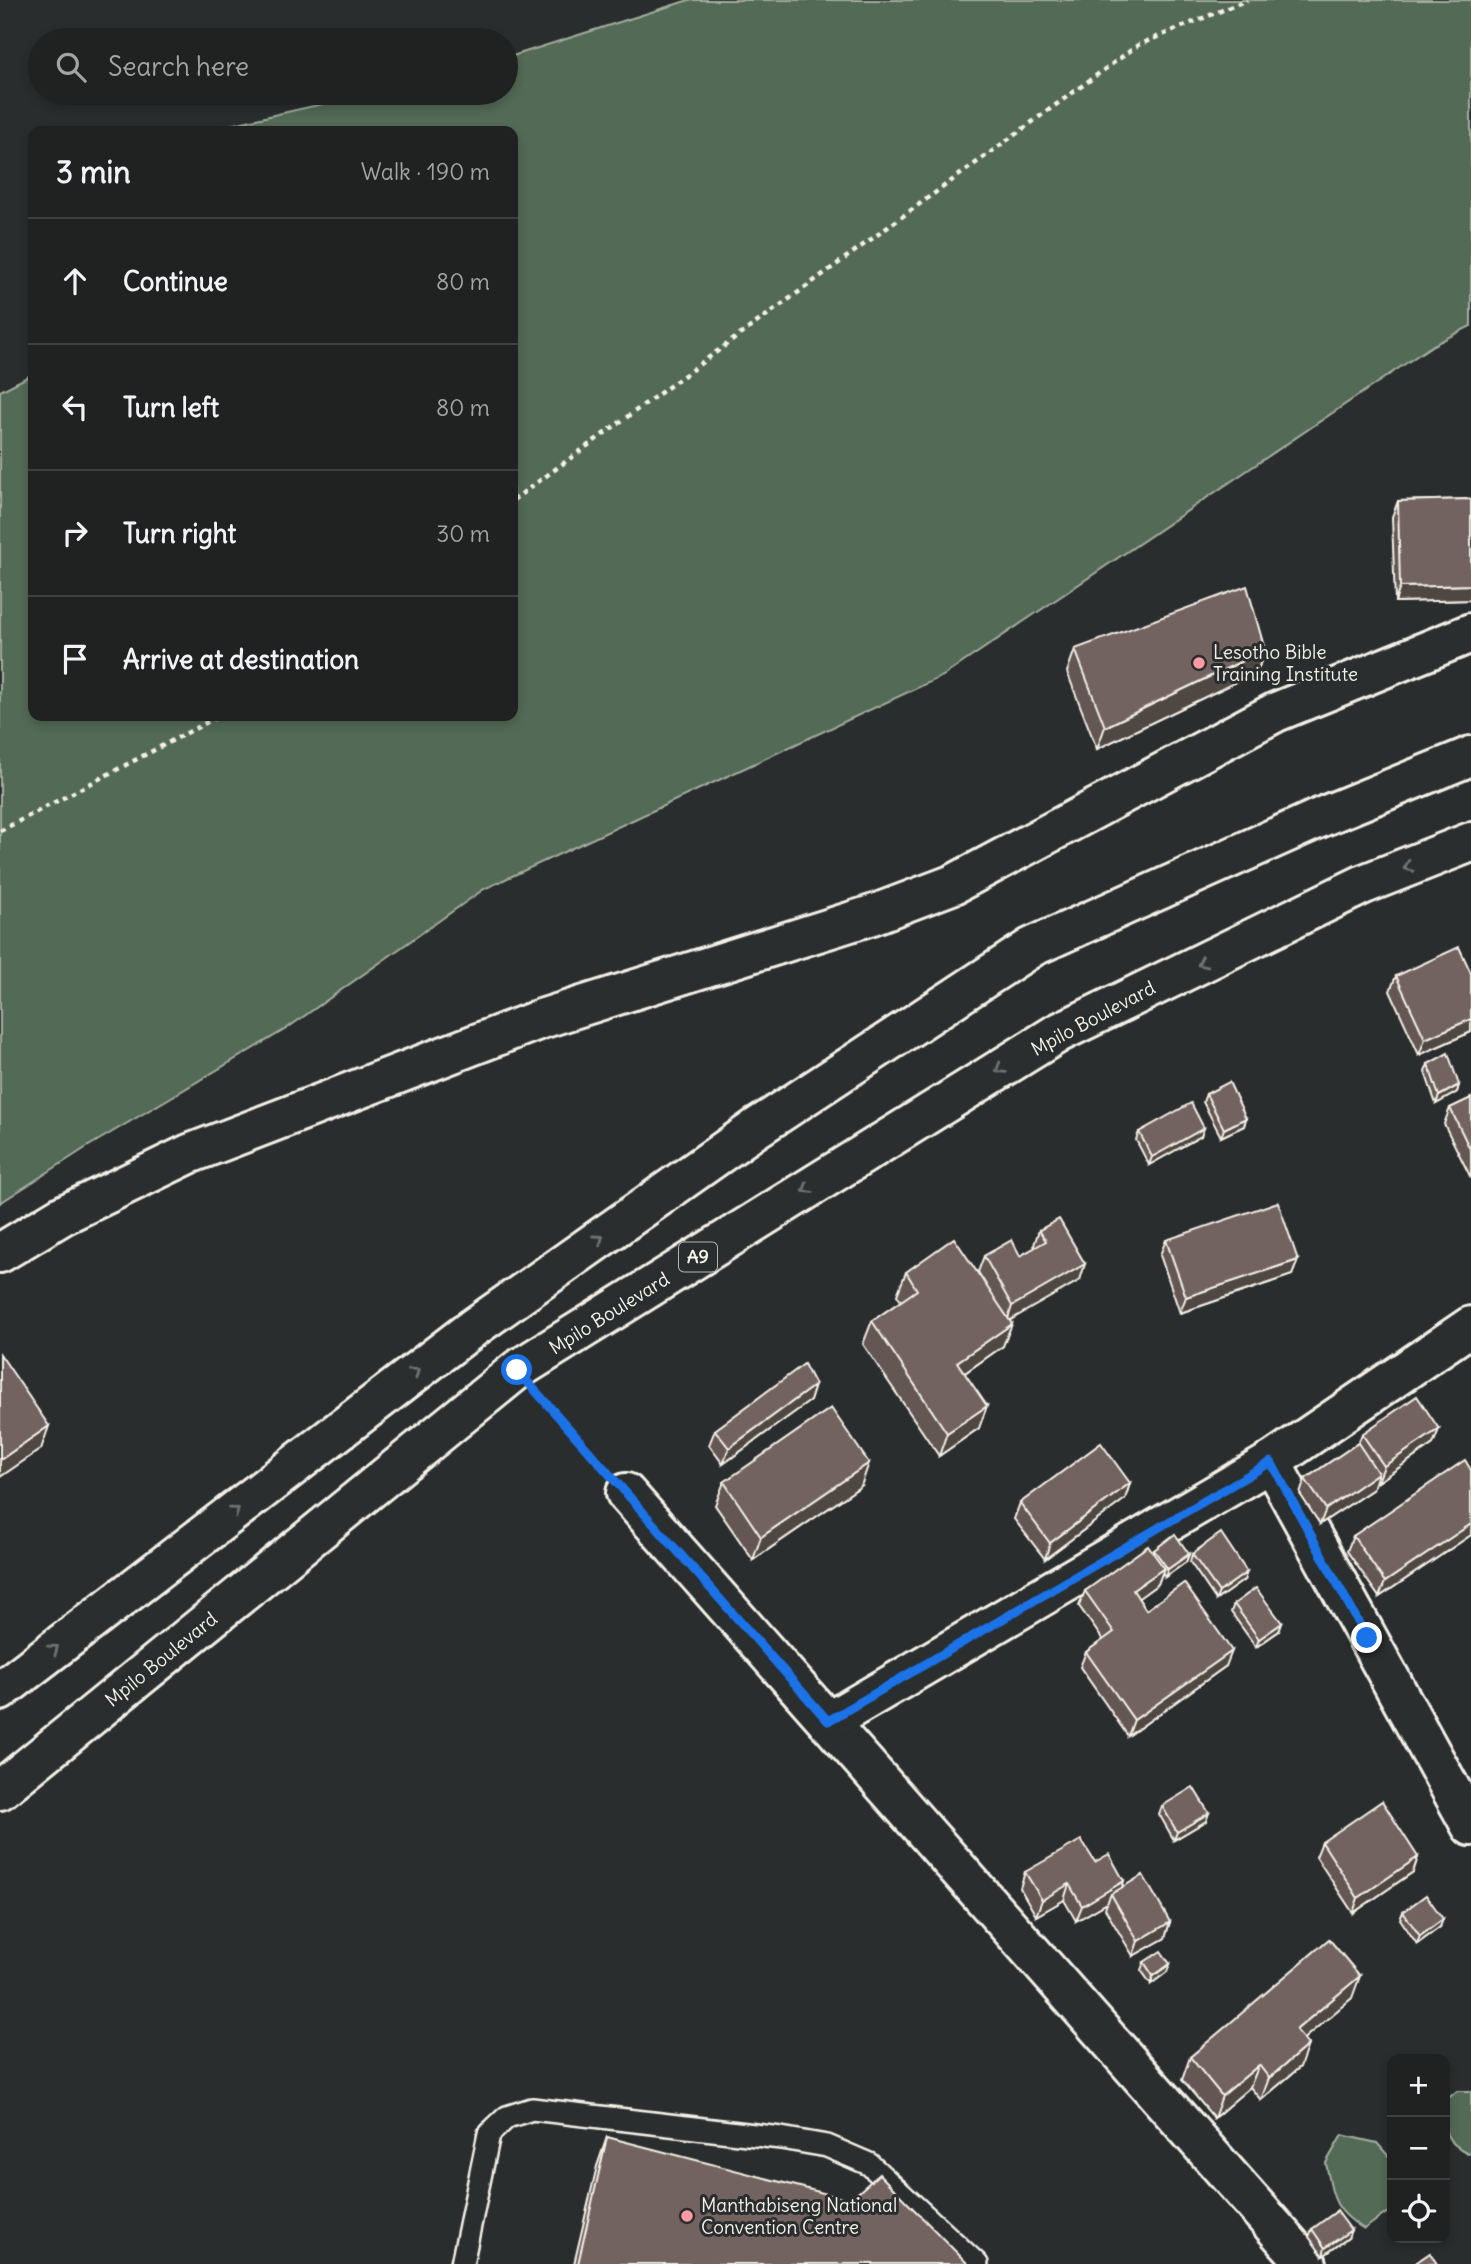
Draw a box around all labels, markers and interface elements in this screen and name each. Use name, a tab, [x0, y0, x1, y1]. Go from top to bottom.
search box	[28, 28, 518, 105]
icon: search	[52, 48, 90, 86]
text: Search here	[108, 50, 249, 83]
text: 3 min	[56, 153, 131, 191]
text: Walk · 190 m	[361, 157, 490, 186]
icon: ahead	[56, 262, 94, 300]
text: Continue	[123, 265, 228, 298]
text: 80 m	[436, 267, 490, 296]
icon: left	[56, 388, 94, 426]
text: Turn left	[123, 391, 219, 424]
text: 80 m	[436, 393, 490, 422]
icon: right	[56, 514, 94, 552]
text: Turn right	[123, 517, 236, 550]
text: 30 m	[436, 519, 490, 548]
icon: arrive	[56, 640, 94, 678]
place label: Lesotho Bible Training Institute	[1213, 640, 1358, 686]
text: Arrive at destination	[123, 643, 359, 676]
marker: Lesotho Bible Training Institute	[1191, 655, 1207, 671]
one-way arrow	[1402, 858, 1414, 872]
one-way arrow	[1197, 955, 1209, 969]
street label: Mpilo Boulevard	[1027, 975, 1159, 1061]
one-way arrow	[995, 1060, 1008, 1073]
one-way arrow	[802, 1181, 815, 1194]
one-way arrow	[591, 1235, 604, 1247]
road number: A9	[679, 1242, 717, 1272]
street label: Mpilo Boulevard	[544, 1266, 674, 1360]
route start	[501, 1354, 532, 1385]
one-way arrow	[407, 1368, 420, 1381]
one-way arrow	[227, 1506, 239, 1519]
street label: Mpilo Boulevard	[100, 1606, 222, 1712]
route end	[1351, 1622, 1382, 1653]
one-way arrow	[46, 1645, 59, 1658]
map controls	[1387, 2054, 1450, 2243]
button: +	[1387, 2054, 1450, 2117]
button: −	[1387, 2117, 1450, 2180]
button: locate	[1387, 2180, 1450, 2243]
place label: Manthabiseng National Convention Centre	[701, 2193, 897, 2239]
marker: Manthabiseng National Convention Centre	[679, 2208, 695, 2224]

